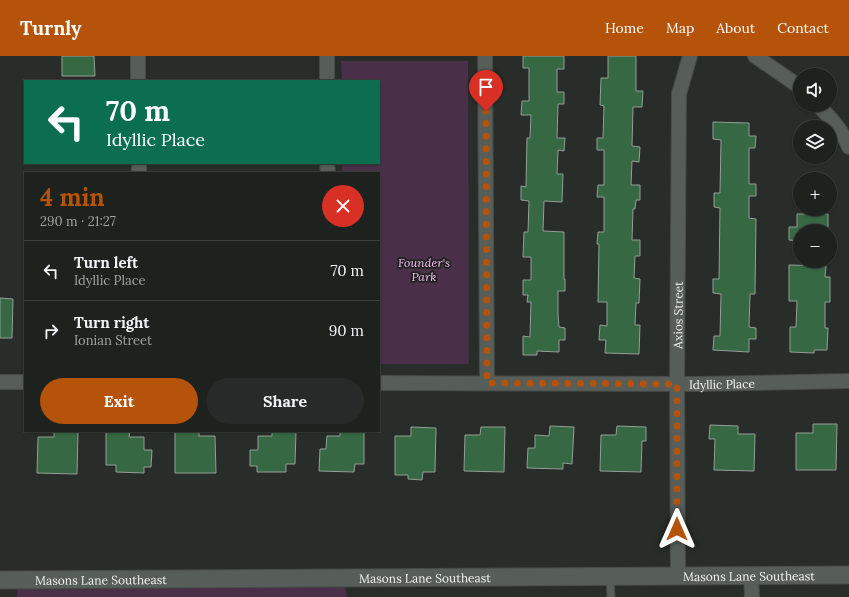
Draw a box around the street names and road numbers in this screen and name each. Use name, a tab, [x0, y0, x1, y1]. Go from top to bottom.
street label: Axios Street	[670, 281, 685, 350]
street label: Idyllic Place	[689, 375, 756, 392]
street label: Masons Lane Southeast	[683, 568, 815, 583]
street label: Masons Lane Southeast	[359, 570, 491, 585]
street label: Masons Lane Southeast	[35, 572, 167, 587]

